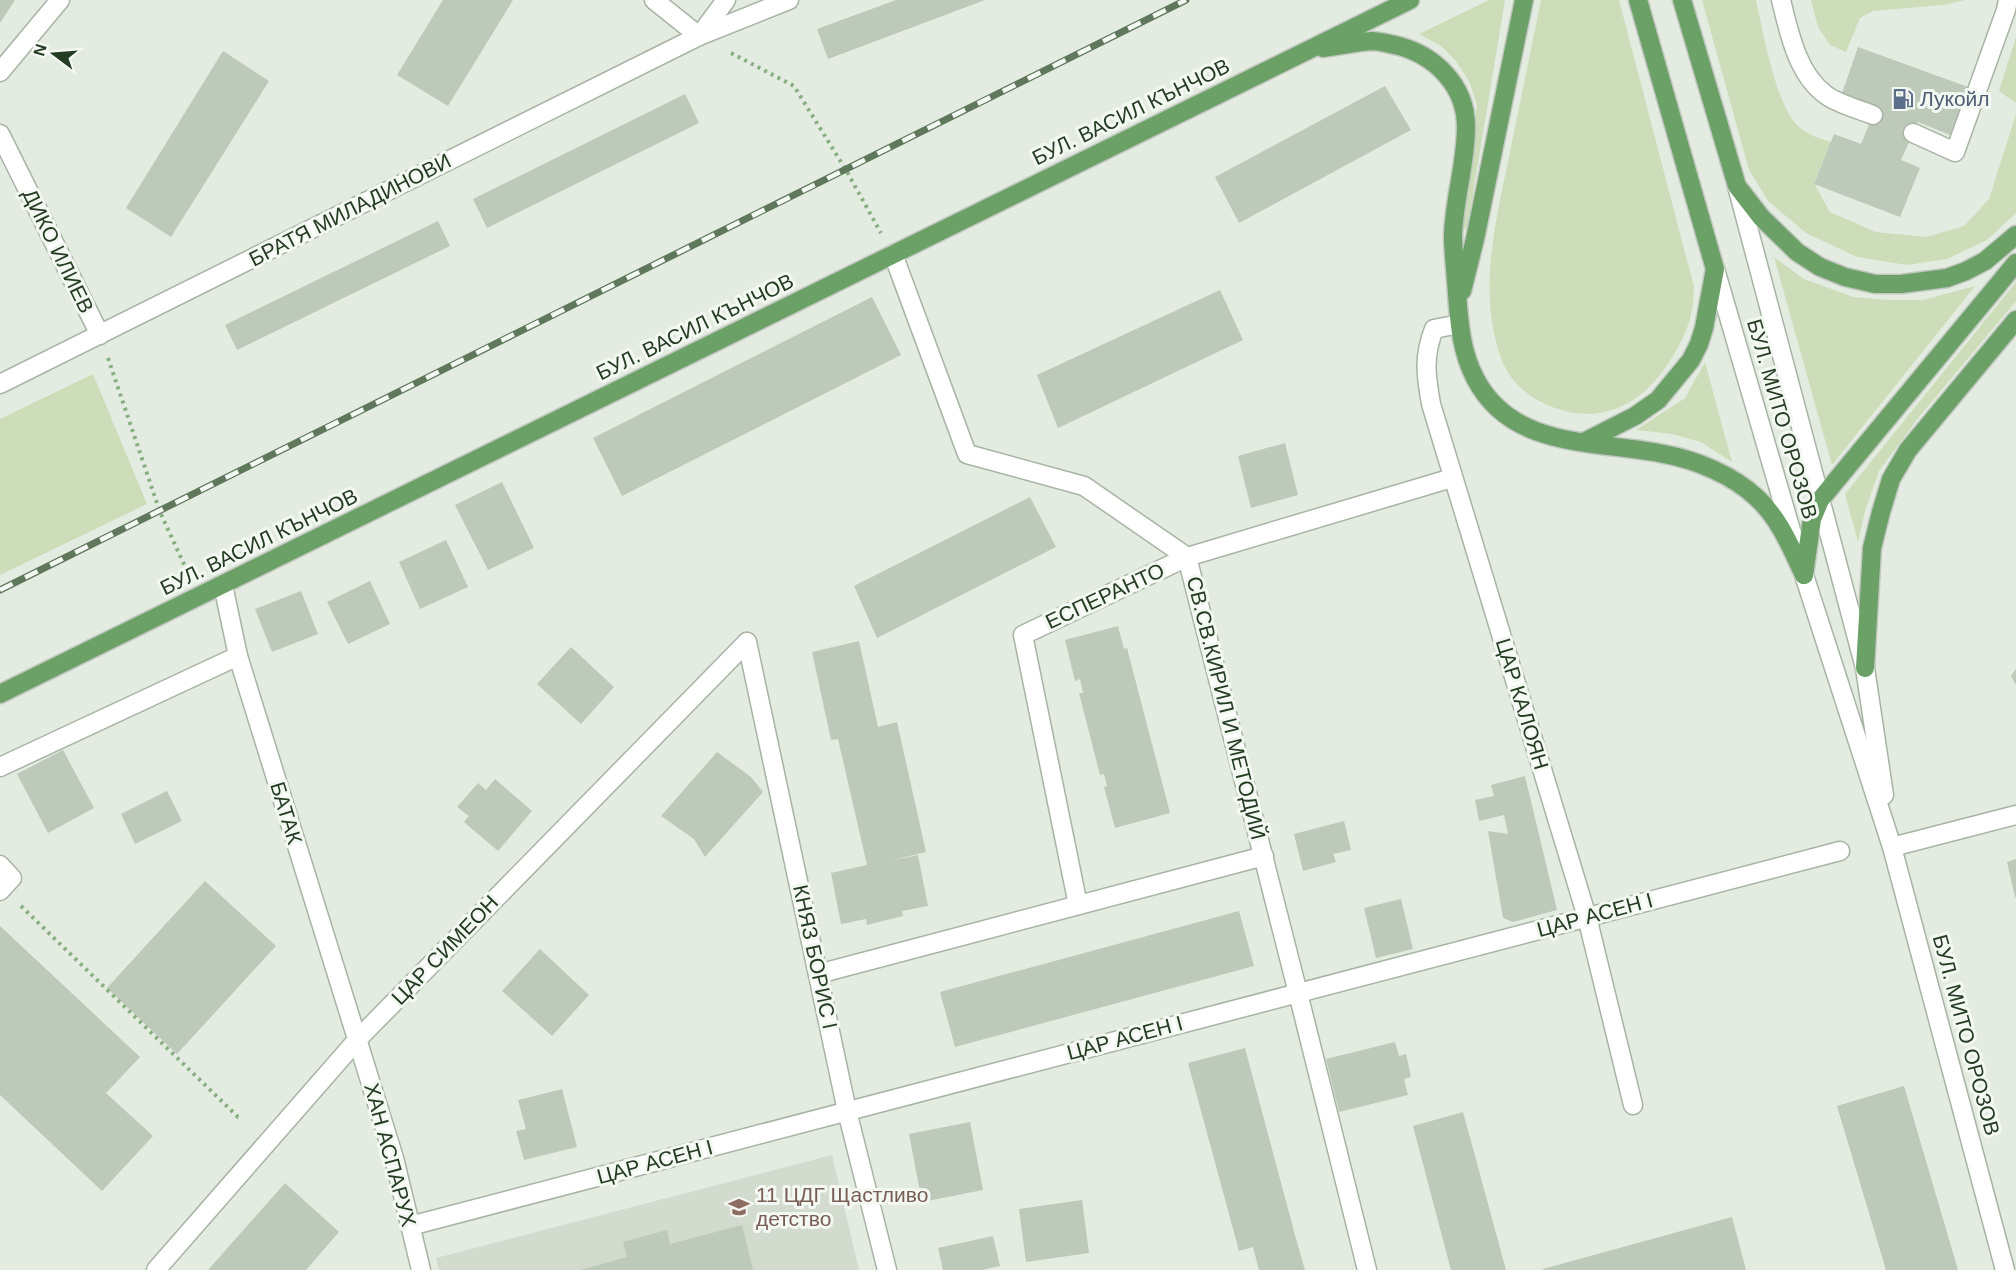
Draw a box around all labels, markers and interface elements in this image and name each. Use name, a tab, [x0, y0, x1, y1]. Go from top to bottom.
north arrow	[24, 24, 84, 84]
text: N	[30, 42, 50, 58]
street label: БУЛ. ВАСИЛ КЪНЧОВ	[1028, 54, 1233, 169]
fuel station icon: Лукойл	[1891, 87, 1915, 111]
place label: Лукойл	[1920, 87, 1990, 110]
street label: БРАТЯ МИЛАДИНОВИ	[245, 149, 454, 270]
street label: ДИКО ИЛИЕВ	[18, 185, 98, 317]
street label: БУЛ. ВАСИЛ КЪНЧОВ	[592, 269, 797, 384]
street label: БУЛ. МИТО ОРОЗОВ	[1743, 316, 1822, 522]
street label: БУЛ. ВАСИЛ КЪНЧОВ	[156, 484, 361, 599]
street label: ЕСПЕРАНТО	[1042, 558, 1168, 633]
street label: СВ.СВ.КИРИЛ И МЕТОДИЙ	[1183, 574, 1270, 842]
street label: ЦАР КАЛОЯН	[1492, 635, 1553, 772]
street label: БАТАК	[266, 779, 307, 848]
street label: КНЯЗ БОРИС I	[789, 883, 842, 1031]
street label: ЦАР АСЕН I	[1534, 888, 1655, 941]
street label: ЦАР СИМЕОН	[387, 890, 502, 1009]
street label: БУЛ. МИТО ОРОЗОВ	[1929, 932, 2004, 1138]
street label: ЦАР АСЕН I	[1064, 1011, 1185, 1064]
street label: ХАН АСПАРУХ	[360, 1081, 421, 1229]
street label: ЦАР АСЕН I	[594, 1135, 715, 1188]
place label: 11 ЦДГ Щастливо детство	[756, 1183, 928, 1230]
school or university icon: 11 ЦДГ Щастливо детство	[727, 1195, 751, 1219]

